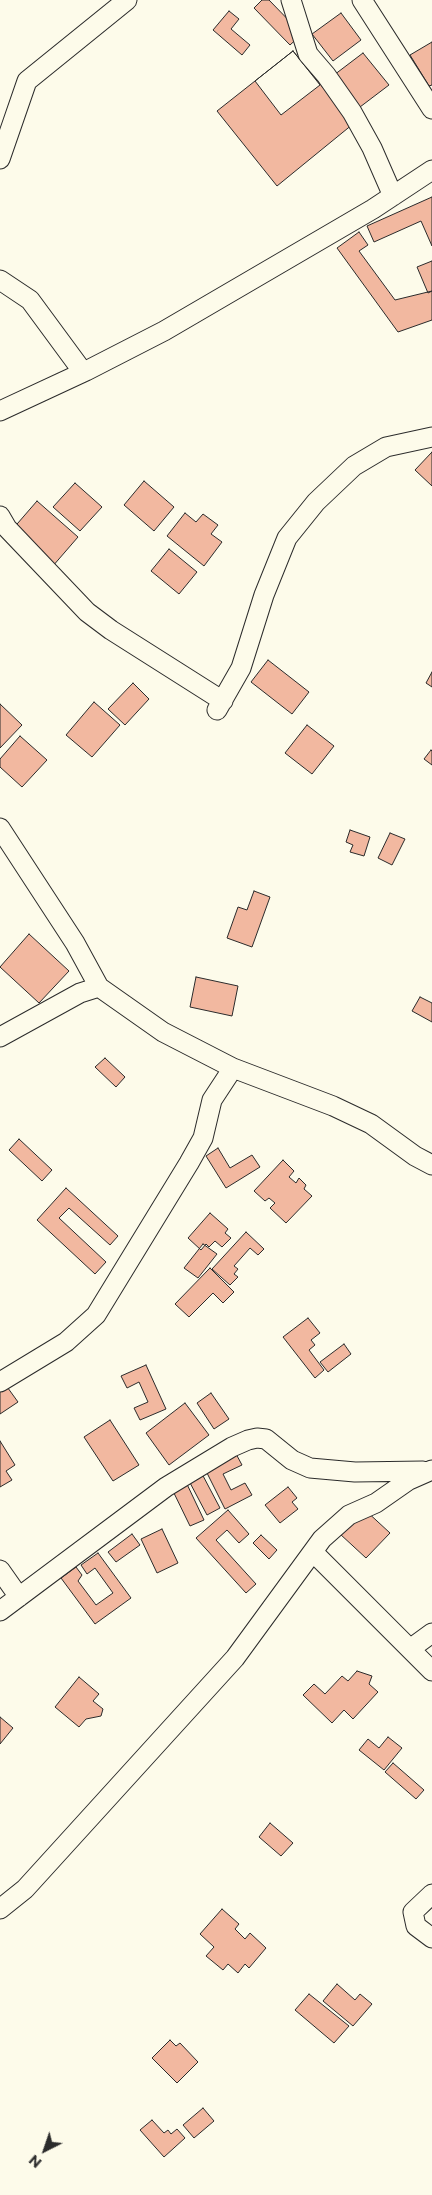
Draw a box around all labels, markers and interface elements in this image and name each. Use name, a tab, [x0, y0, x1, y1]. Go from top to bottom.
north arrow	[20, 2125, 70, 2175]
text: N	[25, 2151, 45, 2172]

